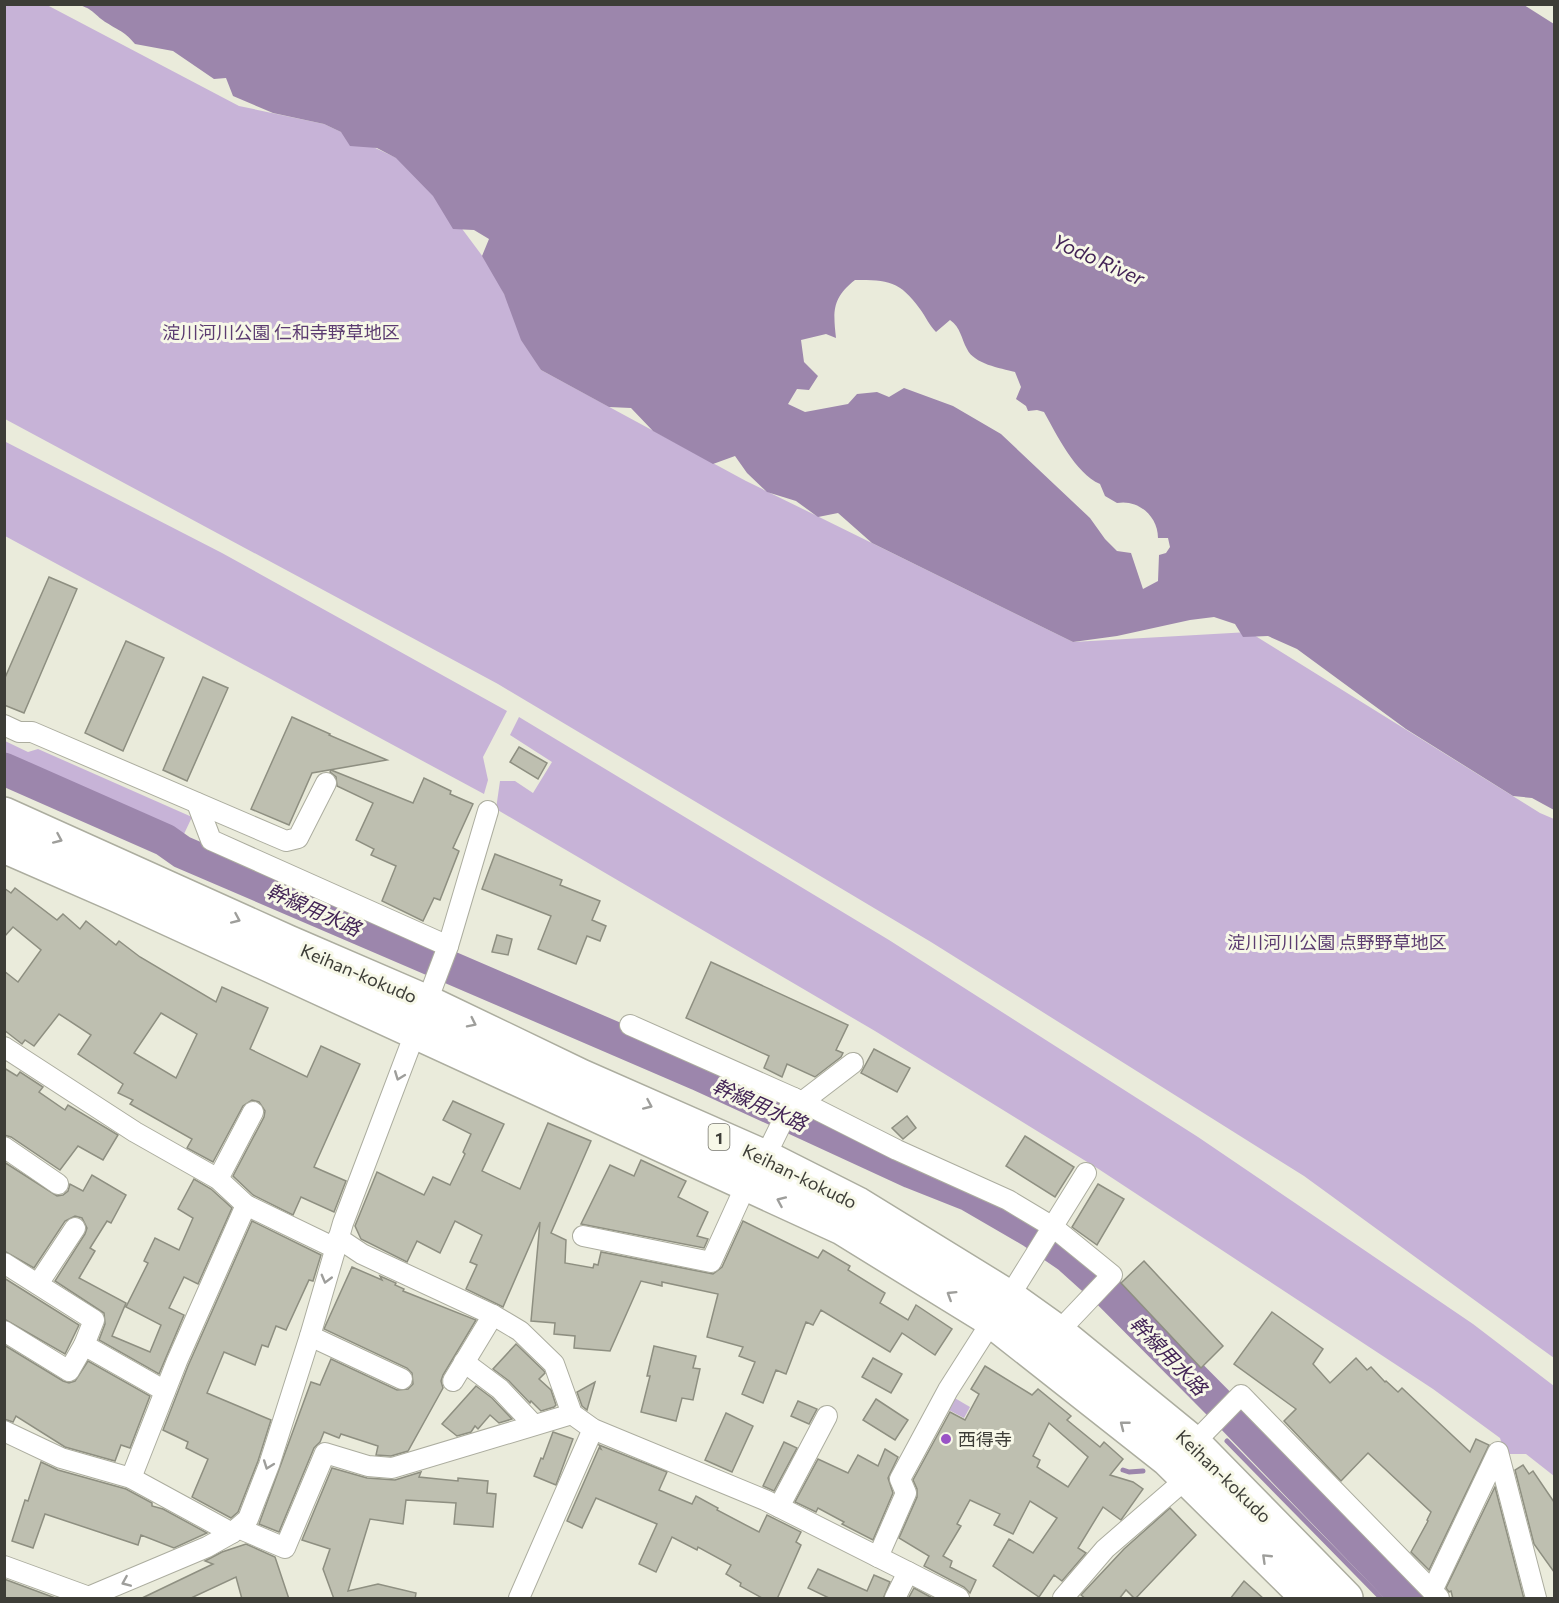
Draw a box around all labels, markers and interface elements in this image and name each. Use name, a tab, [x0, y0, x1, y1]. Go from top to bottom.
water label: Yodo River	[1049, 228, 1149, 290]
park label: 淀川河川公園 仁和寺野草地区	[162, 321, 400, 343]
one-way arrow	[51, 831, 62, 843]
water label: 幹線用水路	[263, 878, 366, 941]
one-way arrow	[229, 911, 240, 923]
park label: 淀川河川公園 点野野草地区	[1227, 931, 1447, 953]
street label: Keihan-kokudo	[298, 939, 420, 1007]
one-way arrow	[465, 1016, 476, 1027]
one-way arrow	[394, 1070, 406, 1081]
water label: 幹線用水路	[709, 1073, 812, 1136]
one-way arrow	[642, 1098, 653, 1110]
road number: 1	[708, 1124, 730, 1150]
street label: Keihan-kokudo	[739, 1139, 861, 1213]
one-way arrow	[777, 1196, 788, 1208]
one-way arrow	[321, 1273, 333, 1284]
one-way arrow	[947, 1291, 957, 1303]
water label: 幹線用水路	[1126, 1311, 1214, 1401]
one-way arrow	[1119, 1422, 1130, 1433]
street label: Keihan-kokudo	[1172, 1425, 1276, 1527]
place label: 西得寺	[958, 1428, 1012, 1450]
marker: 西得寺	[939, 1432, 953, 1446]
one-way arrow	[263, 1459, 276, 1470]
one-way arrow	[1263, 1554, 1274, 1565]
one-way arrow	[122, 1575, 133, 1587]

